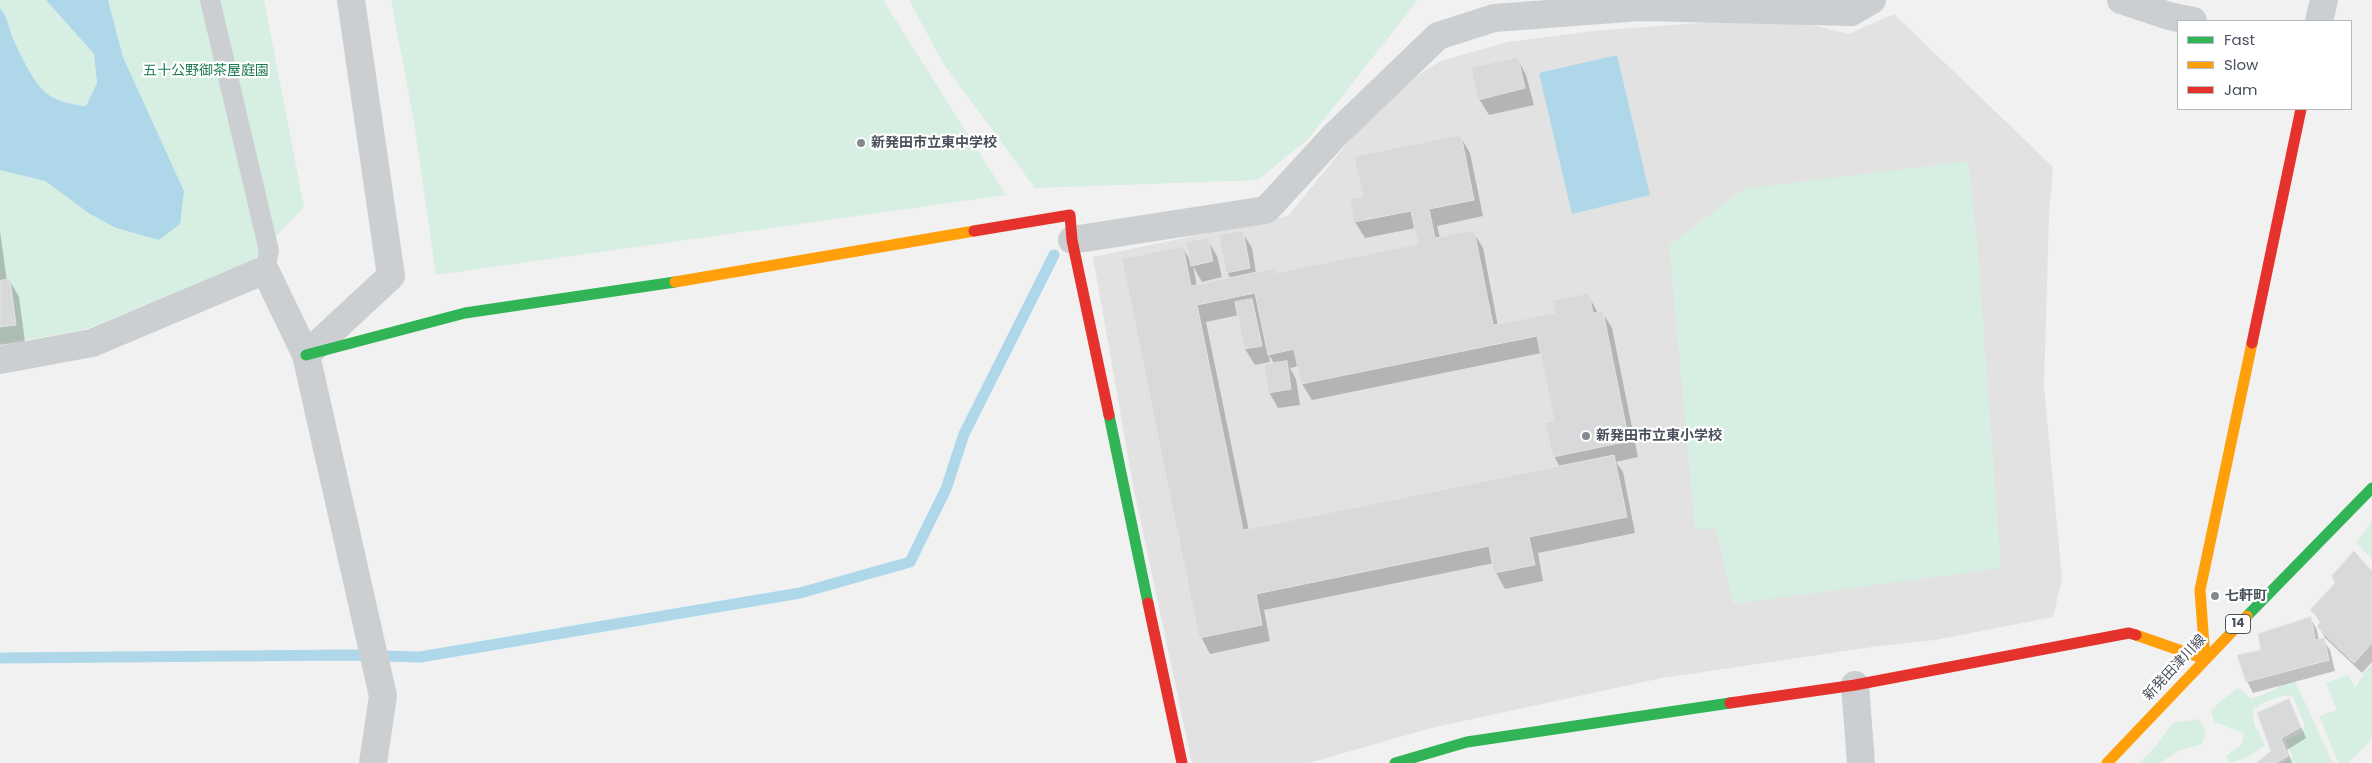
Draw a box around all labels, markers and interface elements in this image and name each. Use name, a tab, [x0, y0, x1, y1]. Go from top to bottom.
legend	[2177, 20, 2352, 110]
text: Fast	[2224, 29, 2255, 50]
text: Slow	[2224, 54, 2258, 75]
park label: 五十公野御茶屋庭園	[143, 63, 269, 79]
text: Jam	[2224, 79, 2258, 100]
place label: 新発田市立東中学校	[871, 135, 997, 151]
marker: 新発田市立東中学校	[855, 137, 867, 149]
place label: 新発田市立東小学校	[1596, 428, 1722, 444]
marker: 新発田市立東小学校	[1580, 430, 1592, 442]
place label: 七軒町	[2225, 588, 2267, 604]
marker: 七軒町	[2209, 590, 2221, 602]
road number: 14	[2226, 614, 2250, 634]
street label: 新発田津川線	[2140, 632, 2210, 704]

